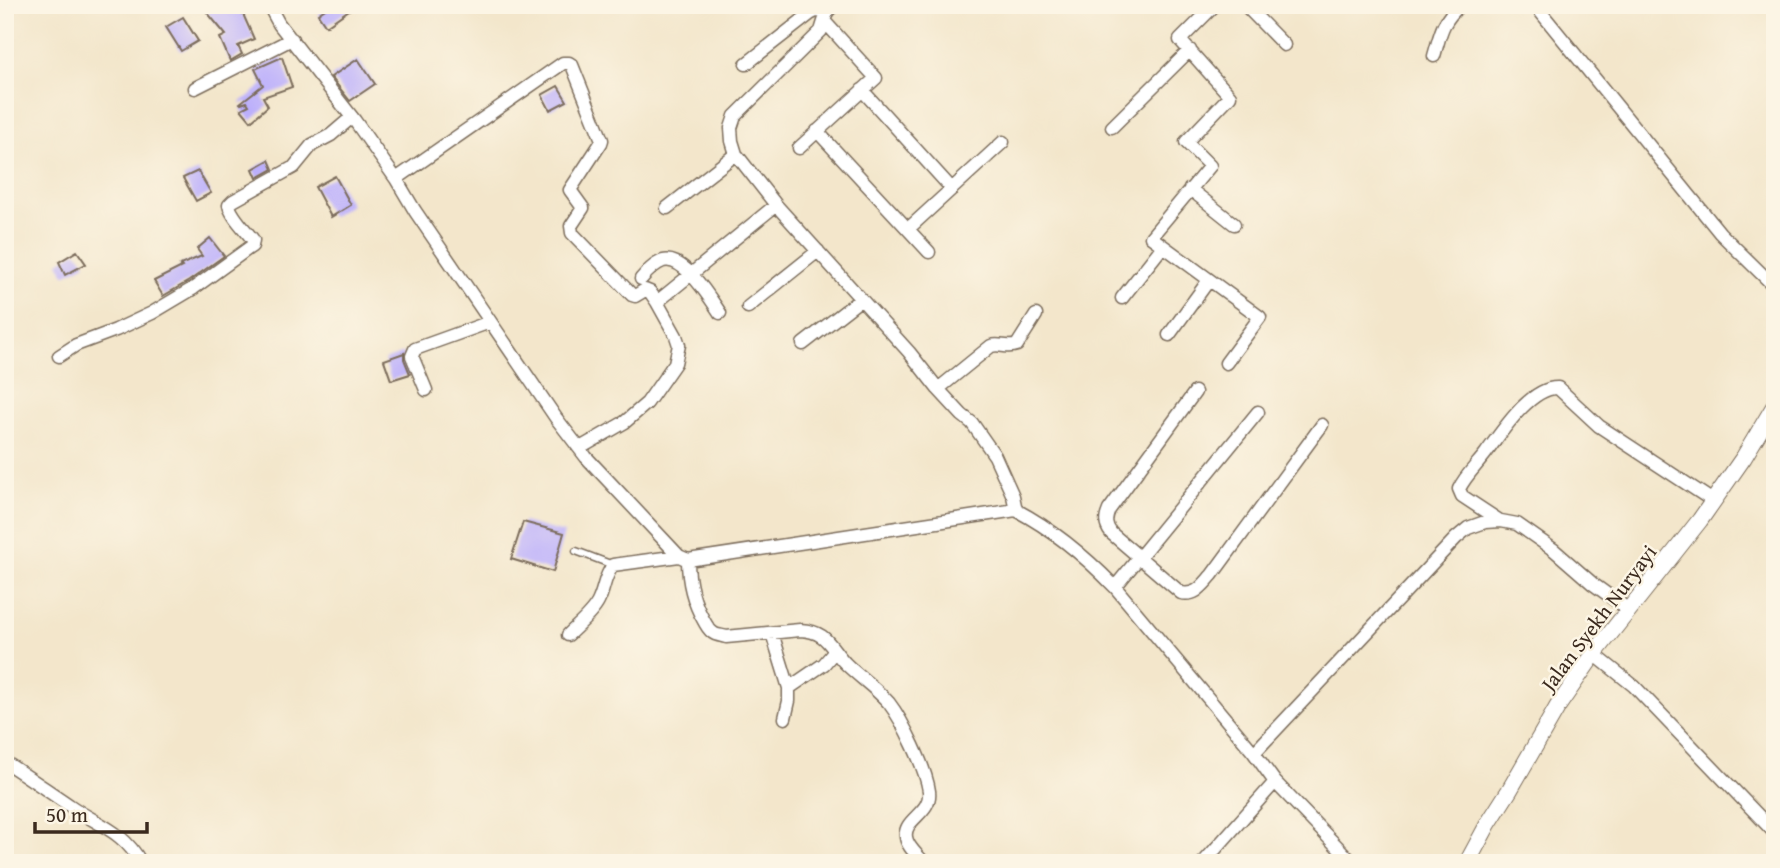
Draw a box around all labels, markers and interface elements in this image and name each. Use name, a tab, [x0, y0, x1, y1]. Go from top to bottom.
street label: Jalan Syekh Nuryayi	[1531, 538, 1664, 700]
scale bar	[35, 791, 147, 835]
text: 50 m	[46, 799, 88, 830]

